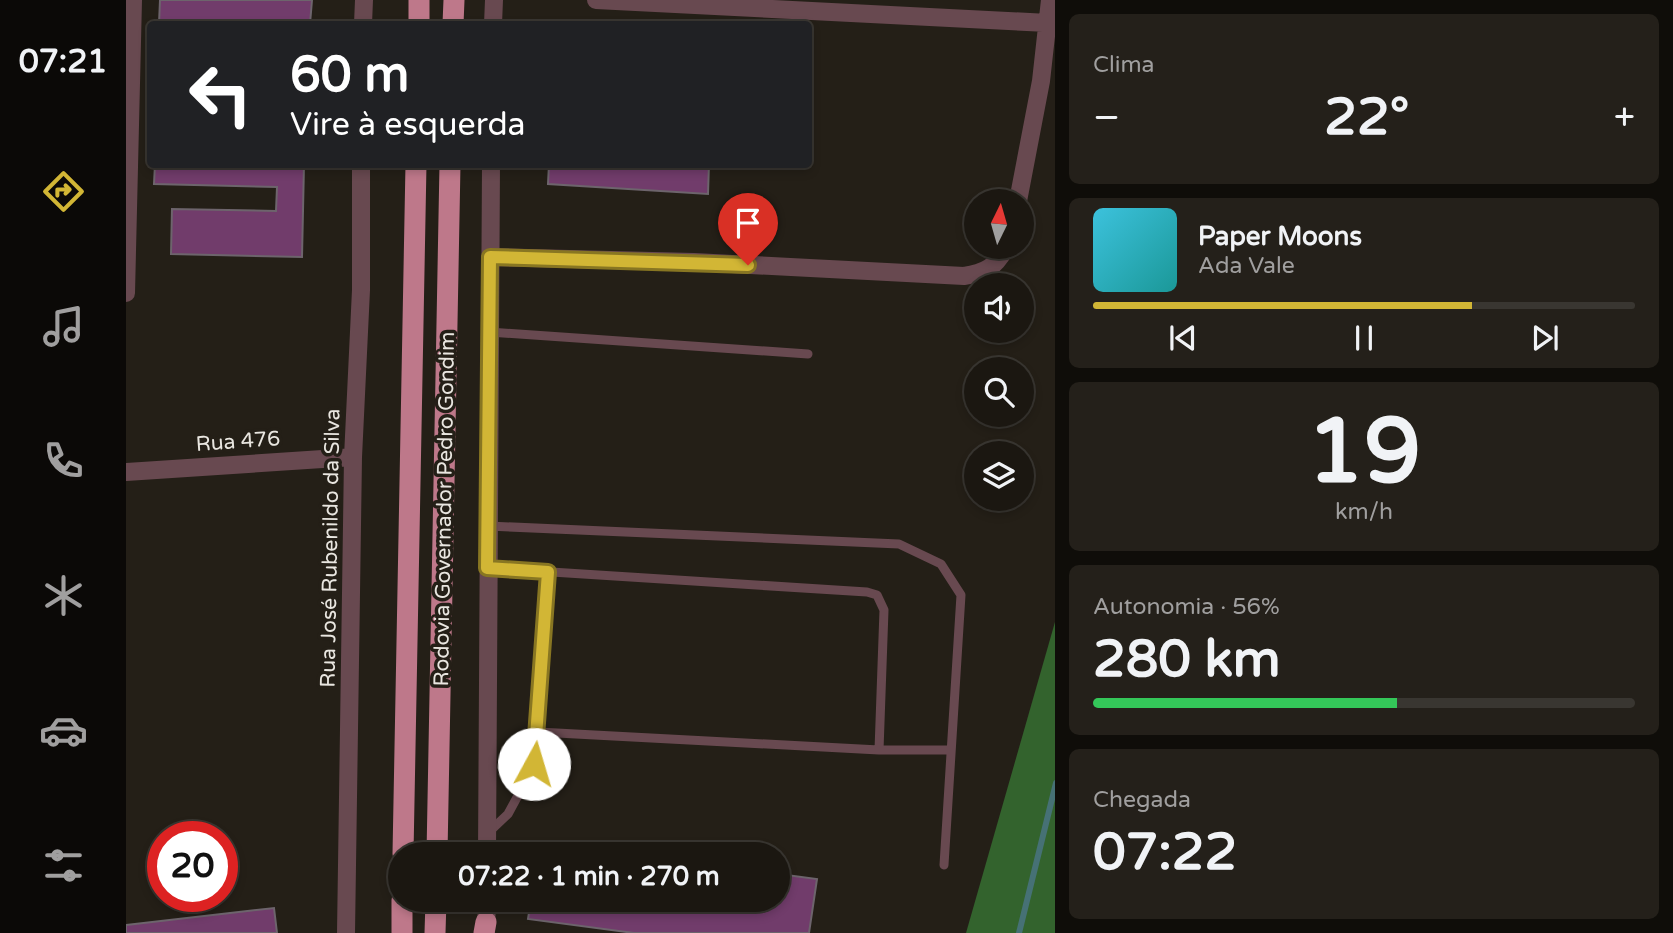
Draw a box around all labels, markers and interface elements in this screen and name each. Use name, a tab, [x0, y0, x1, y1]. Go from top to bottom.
text: 07:21	[19, 43, 107, 81]
text: 60 m	[290, 46, 409, 105]
icon: left	[175, 49, 266, 140]
text: Clima	[1093, 51, 1154, 79]
text: 22°	[1324, 86, 1409, 149]
text: −	[1093, 95, 1120, 141]
text: +	[1614, 95, 1635, 141]
text: Vire à esquerda	[290, 106, 526, 144]
icon: directions	[39, 167, 88, 216]
north arrow	[964, 189, 1034, 259]
map controls	[964, 189, 1034, 511]
pin	[718, 193, 778, 265]
icon: arrive	[729, 204, 767, 242]
text: Paper Moons	[1198, 221, 1362, 252]
text: Ada Vale	[1198, 252, 1295, 280]
button: sound	[964, 273, 1034, 343]
icon: music	[39, 302, 88, 351]
icon: previous	[1164, 319, 1202, 357]
icon: pause	[1345, 319, 1383, 357]
icon: next	[1526, 319, 1564, 357]
street label: Rodovia Governador Pedro Gondim	[429, 331, 460, 687]
button: search	[964, 357, 1034, 427]
text: 19	[1307, 397, 1421, 507]
street label: Rua José Rubenildo da Silva	[316, 408, 345, 688]
street label: Rua 476	[195, 426, 281, 457]
icon: phone	[39, 436, 88, 485]
button: layers	[964, 441, 1034, 511]
text: km/h	[1335, 498, 1393, 526]
icon: climate	[39, 571, 88, 620]
text: Autonomia · 56%	[1093, 593, 1280, 621]
text: 280 km	[1093, 628, 1281, 691]
icon: car	[39, 706, 88, 755]
position arrow	[497, 727, 571, 801]
text: Chegada	[1093, 786, 1191, 814]
speed limit sign: 20	[147, 821, 238, 912]
text: 07:22	[1093, 821, 1237, 884]
icon: filters	[39, 841, 88, 890]
text: 07:22 · 1 min · 270 m	[458, 861, 720, 892]

